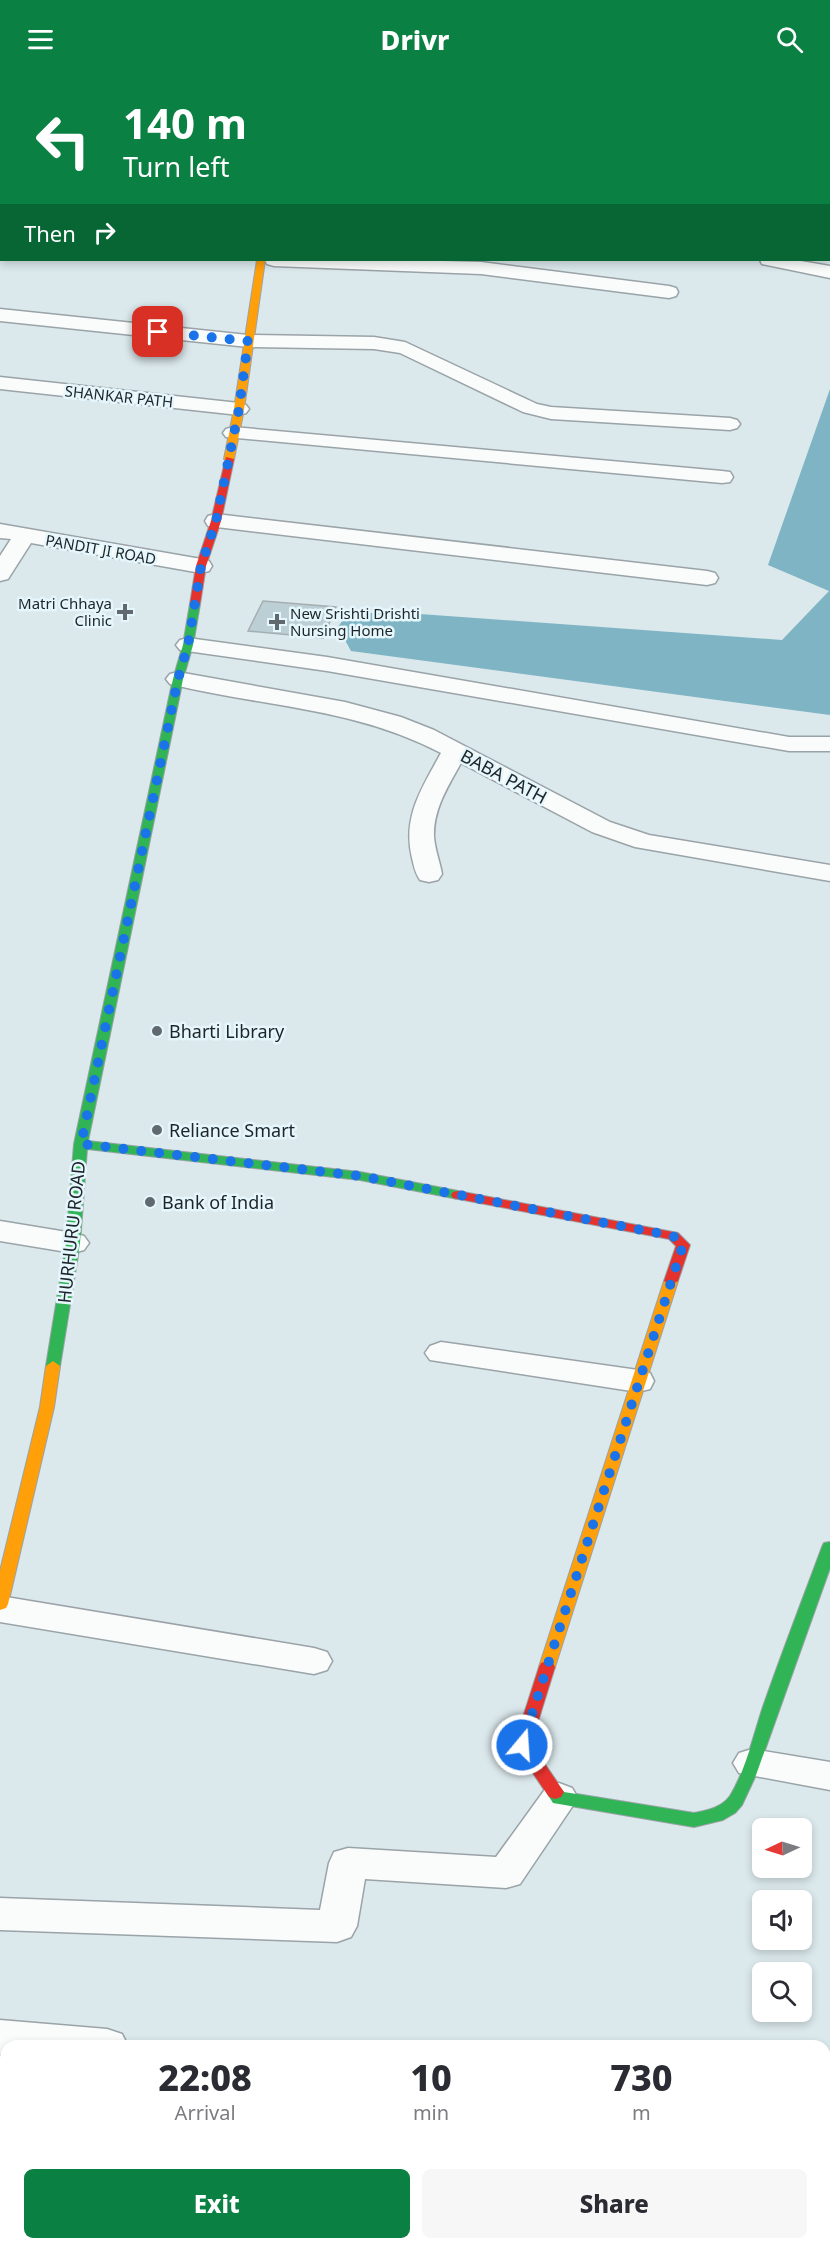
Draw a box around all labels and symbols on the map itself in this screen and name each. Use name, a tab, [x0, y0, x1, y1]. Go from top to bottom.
pin	[132, 306, 183, 357]
street label: SHANKAR PATH	[64, 380, 174, 412]
street label: PANDIT JI ROAD	[44, 529, 158, 569]
place label: Matri Chhaya Clinic	[18, 593, 112, 630]
marker: Matri Chhaya Clinic	[116, 603, 134, 621]
place label: New Srishti Drishti Nursing Home	[290, 603, 420, 640]
marker: New Srishti Drishti Nursing Home	[268, 613, 286, 631]
street label: BABA PATH	[457, 743, 551, 809]
place label: Bharti Library	[169, 1019, 285, 1043]
marker: Bharti Library	[150, 1024, 164, 1038]
place label: Reliance Smart	[169, 1118, 296, 1142]
marker: Reliance Smart	[150, 1123, 164, 1137]
street label: HURHURU ROAD	[52, 1160, 90, 1304]
place label: Bank of India	[162, 1190, 274, 1214]
marker: Bank of India	[143, 1195, 157, 1209]
position arrow	[490, 1713, 554, 1777]
north arrow	[752, 1818, 812, 1878]

